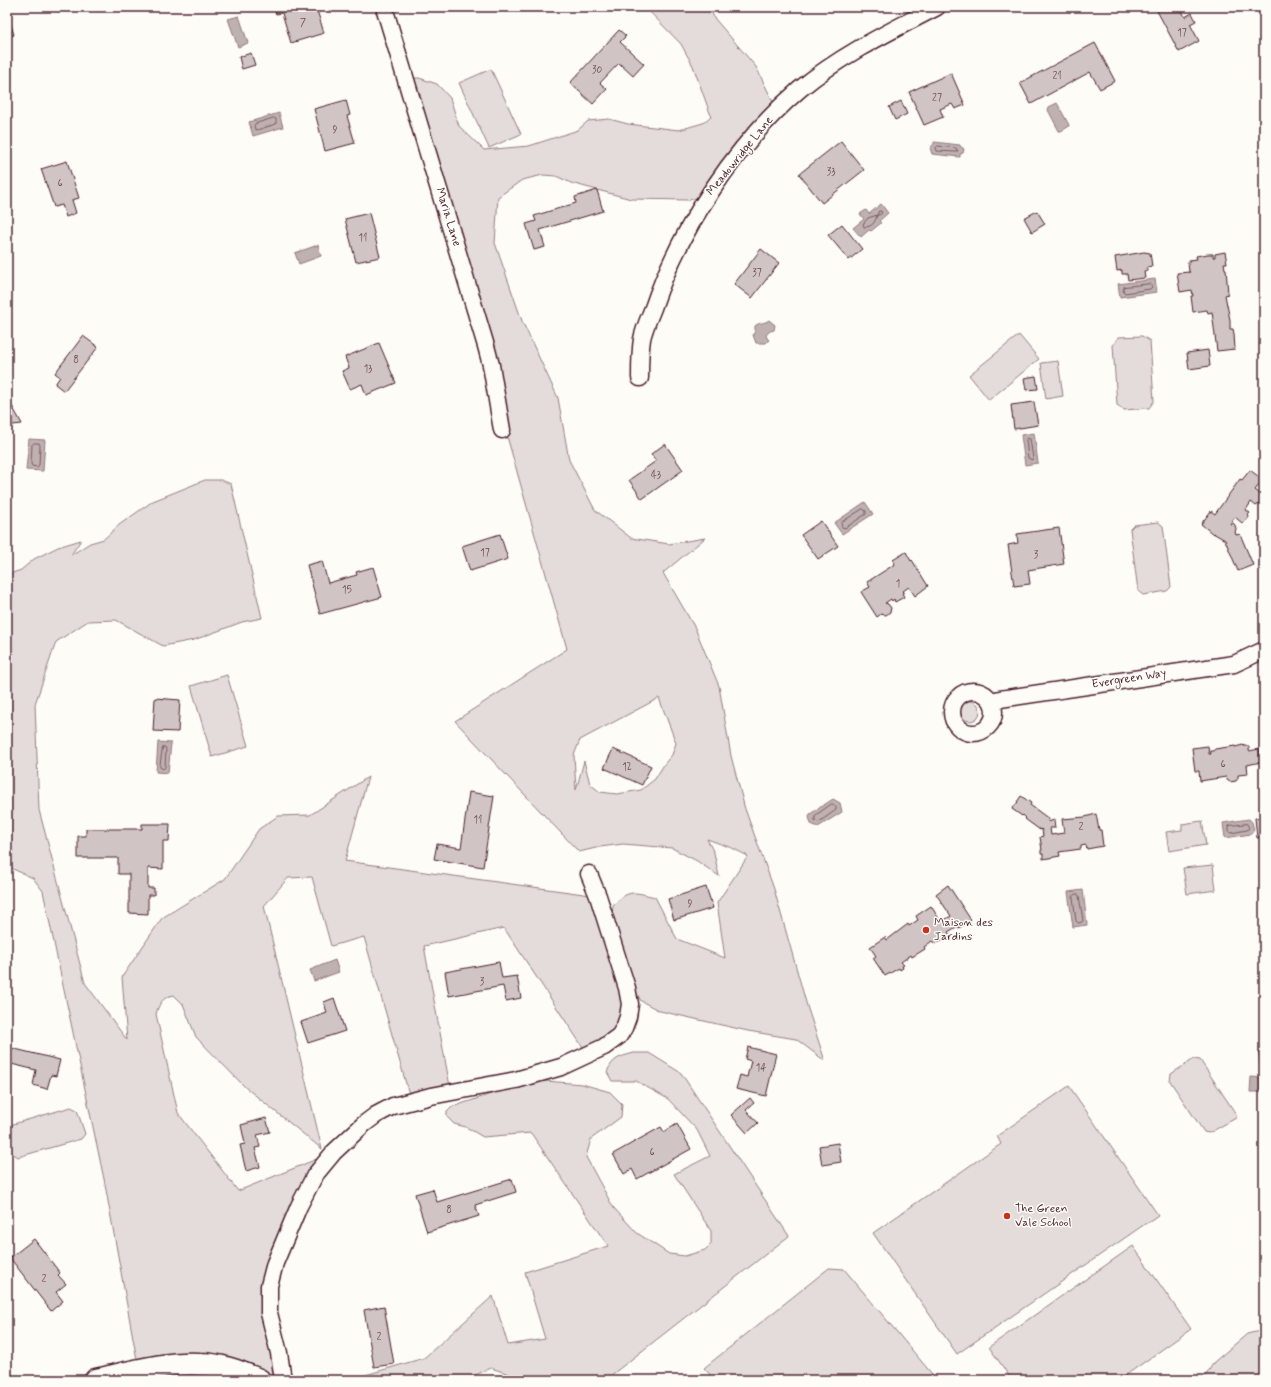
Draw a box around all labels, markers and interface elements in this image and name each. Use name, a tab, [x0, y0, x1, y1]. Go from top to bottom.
house number: 7	[300, 17, 306, 30]
house number: 17	[1177, 27, 1187, 40]
house number: 30	[592, 64, 602, 77]
house number: 21	[1052, 70, 1062, 83]
house number: 27	[932, 92, 942, 105]
street label: Meadowridge Lane	[703, 113, 777, 199]
house number: 9	[333, 124, 338, 137]
house number: 33	[827, 166, 835, 179]
house number: 6	[57, 177, 63, 190]
street label: Maria Lane	[431, 186, 465, 248]
house number: 11	[359, 232, 367, 245]
house number: 37	[752, 267, 762, 280]
house number: 8	[73, 354, 79, 367]
house number: 13	[364, 363, 372, 376]
house number: 43	[651, 469, 661, 482]
house number: 17	[480, 547, 490, 560]
house number: 3	[1034, 549, 1039, 562]
house number: 1	[896, 578, 900, 591]
house number: 15	[342, 584, 352, 597]
street label: Evergreen Way	[1091, 665, 1168, 693]
house number: 6	[1220, 758, 1226, 771]
house number: 12	[622, 761, 632, 774]
house number: 11	[474, 814, 482, 827]
house number: 2	[1079, 821, 1084, 834]
house number: 9	[688, 898, 693, 911]
place label: Maison des Jardins	[934, 915, 993, 945]
marker: Maison des Jardins	[921, 925, 931, 935]
house number: 3	[480, 976, 485, 989]
house number: 14	[756, 1062, 766, 1075]
house number: 6	[649, 1146, 655, 1159]
place label: The Green Vale School	[1015, 1201, 1072, 1231]
house number: 8	[446, 1204, 452, 1217]
marker: The Green Vale School	[1002, 1211, 1012, 1221]
house number: 2	[42, 1273, 47, 1286]
house number: 2	[377, 1331, 382, 1344]

